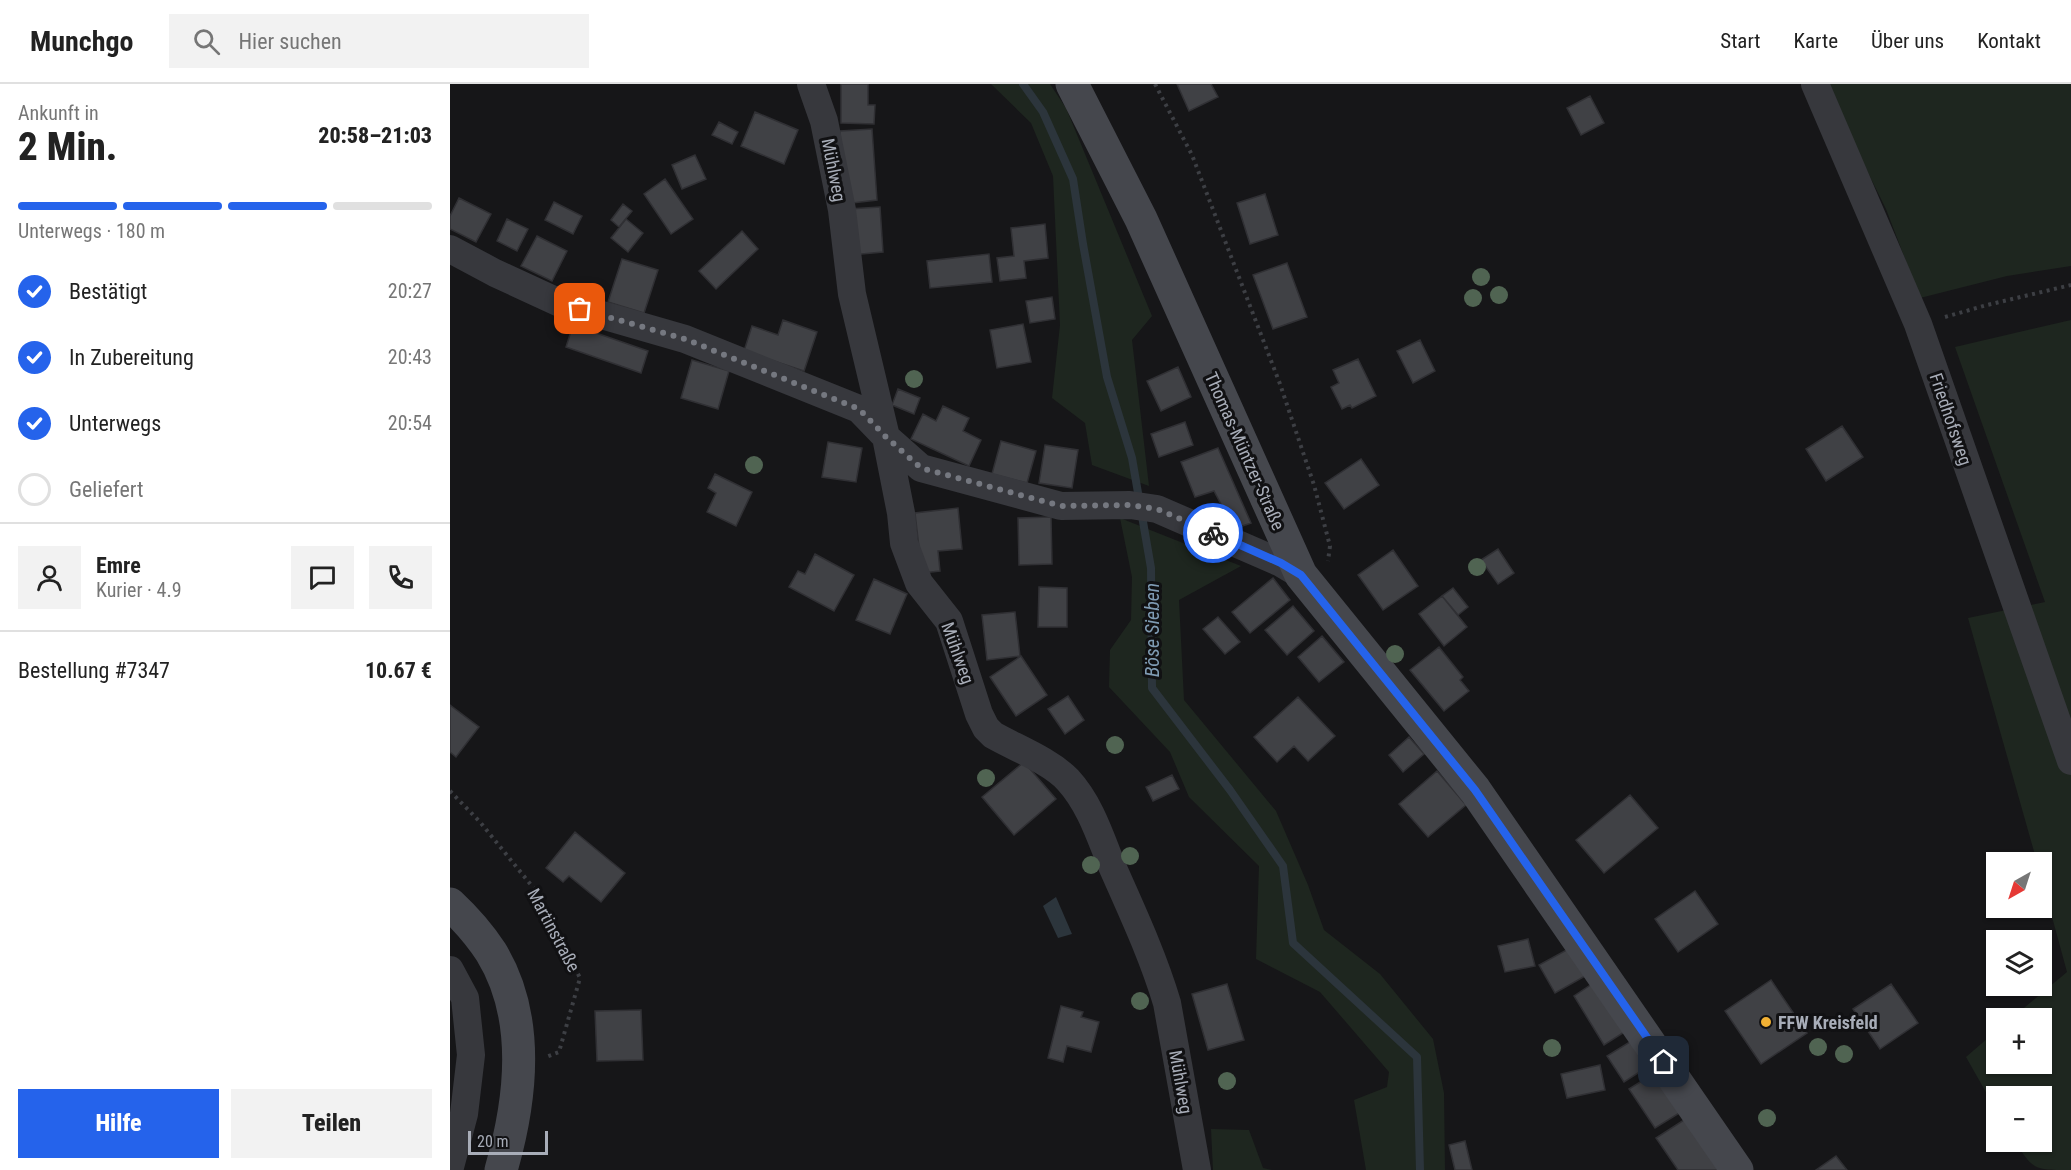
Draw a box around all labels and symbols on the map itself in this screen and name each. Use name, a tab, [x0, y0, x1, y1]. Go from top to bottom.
street label: Mühlweg	[818, 137, 850, 203]
pin	[554, 283, 605, 334]
street label: Thomas-Müntzer-Straße	[1201, 369, 1289, 533]
street label: Friedhofsweg	[1925, 370, 1977, 468]
courier	[1183, 503, 1243, 563]
water label: Böse Sieben	[1140, 583, 1164, 677]
street label: Mühlweg	[937, 619, 979, 687]
north arrow	[1986, 852, 2052, 918]
street label: Martinstraße	[523, 885, 585, 975]
place label: FFW Kreisfeld	[1778, 1012, 1878, 1033]
marker: FFW Kreisfeld	[1759, 1015, 1773, 1029]
pin	[1638, 1036, 1689, 1087]
street label: Mühlweg	[1165, 1049, 1197, 1115]
scale bar	[468, 1128, 548, 1156]

